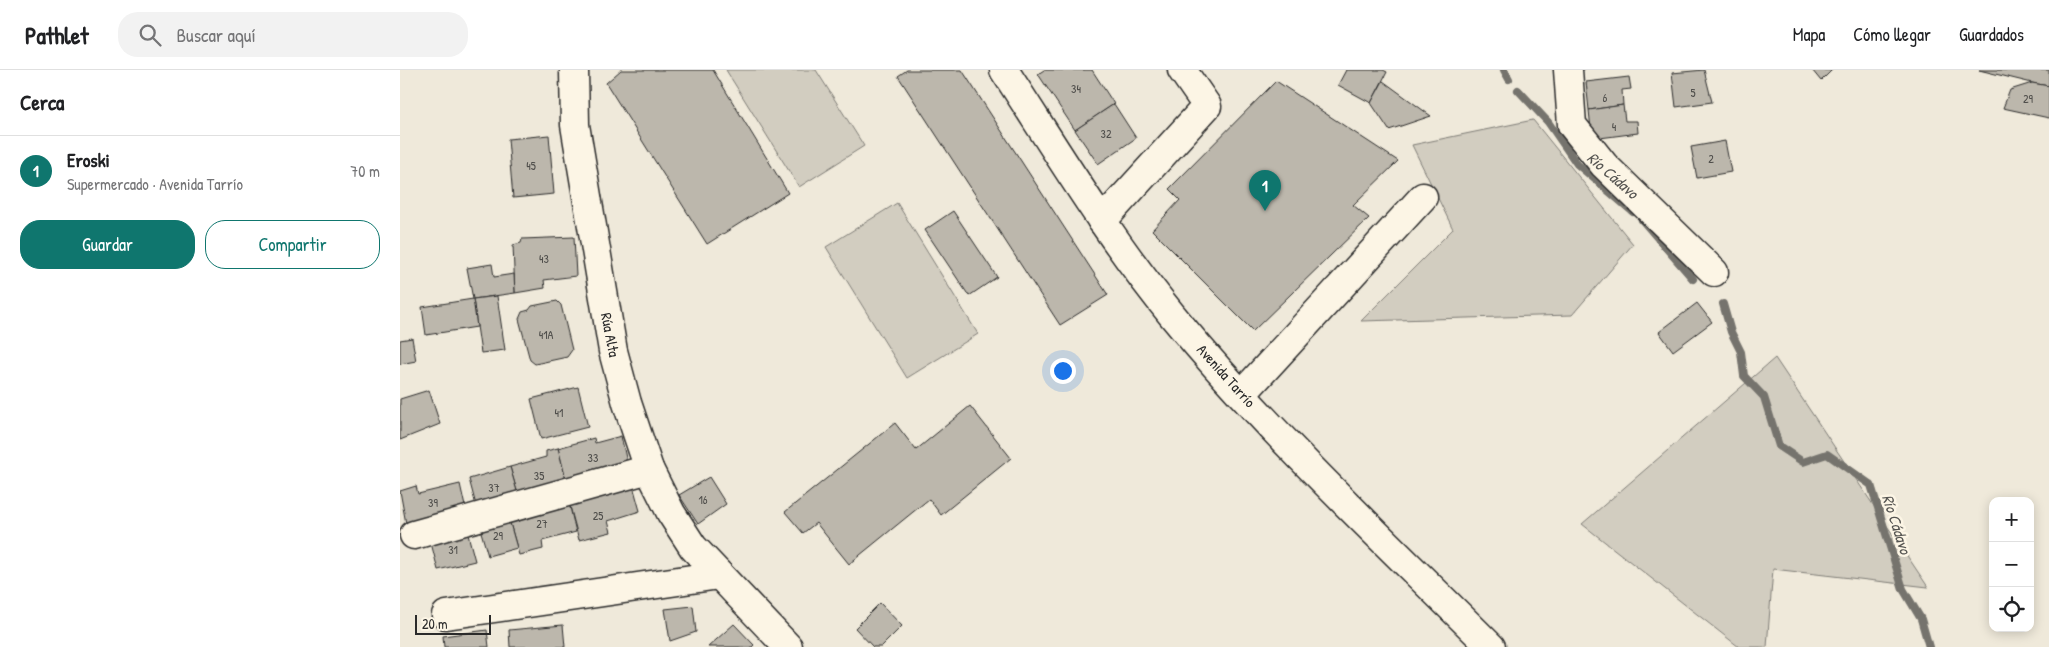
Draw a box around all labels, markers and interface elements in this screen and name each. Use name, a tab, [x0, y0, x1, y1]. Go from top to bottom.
search box	[118, 12, 468, 57]
text: Pathlet	[25, 19, 88, 51]
icon: search	[136, 21, 164, 49]
text: Buscar aquí	[176, 22, 256, 48]
text: Mapa	[1793, 22, 1825, 47]
text: Cómo llegar	[1853, 22, 1931, 47]
text: Guardados	[1959, 22, 2024, 47]
house number: 34	[1071, 80, 1081, 97]
house number: 5	[1690, 84, 1696, 101]
text: Cerca	[20, 88, 64, 117]
house number: 6	[1603, 89, 1608, 106]
house number: 29	[2023, 90, 2034, 107]
house number: 4	[1612, 118, 1617, 135]
house number: 32	[1101, 125, 1112, 142]
text: Eroski	[67, 147, 110, 173]
water label: Río Cádavo	[1583, 147, 1645, 204]
house number: 2	[1708, 150, 1714, 167]
house number: 45	[526, 157, 536, 174]
text: 1	[33, 160, 39, 182]
text: 70 m	[350, 160, 380, 182]
pin: 1	[1249, 170, 1281, 211]
text: Supermercado · Avenida Tarrío	[67, 173, 243, 195]
button: Guardar	[20, 220, 195, 269]
button: Compartir	[205, 220, 380, 269]
house number: 43	[539, 250, 549, 267]
street label: Rúa Alta	[596, 311, 625, 359]
house number: 41A	[539, 326, 553, 343]
street label: Avenida Tarrío	[1192, 339, 1260, 412]
your location	[1050, 358, 1076, 384]
house number: 41	[555, 404, 563, 421]
house number: 33	[588, 449, 598, 466]
house number: 35	[534, 467, 544, 484]
house number: 37	[488, 479, 500, 496]
house number: 16	[698, 491, 708, 508]
water label: Río Cádavo	[1877, 491, 1917, 558]
house number: 39	[428, 494, 438, 511]
map controls	[1989, 497, 2034, 632]
button: +	[1989, 497, 2034, 542]
house number: 25	[593, 507, 603, 524]
house number: 27	[536, 515, 548, 532]
house number: 29	[493, 527, 504, 544]
house number: 31	[448, 541, 458, 558]
button: −	[1989, 542, 2034, 587]
button: locate	[1989, 587, 2034, 632]
scale bar	[415, 612, 491, 635]
text: 20 m	[422, 614, 448, 633]

